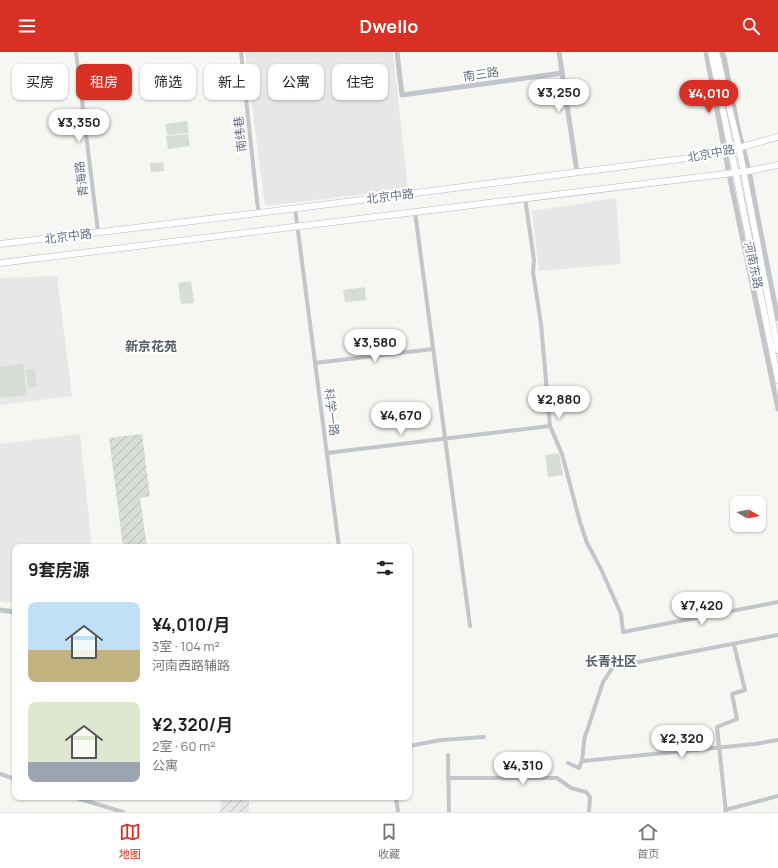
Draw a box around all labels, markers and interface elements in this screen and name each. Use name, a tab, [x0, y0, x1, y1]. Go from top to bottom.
text: Dwello	[360, 14, 418, 38]
icon: menu	[16, 15, 38, 37]
icon: search	[740, 15, 762, 37]
street label: 南三路	[462, 63, 500, 85]
chip: 买房	[12, 64, 68, 100]
chip: 租房	[76, 64, 132, 100]
chip: 筛选	[140, 64, 196, 100]
chip: 新上	[204, 64, 260, 100]
chip: 公寓	[268, 64, 324, 100]
chip: 住宅	[332, 64, 388, 100]
pin: ¥3,250	[526, 79, 592, 113]
pin: ¥4,010	[676, 80, 742, 114]
text: ¥3,250	[537, 83, 581, 101]
text: ¥4,010	[688, 84, 730, 102]
pin: ¥3,350	[46, 109, 112, 143]
text: ¥3,350	[57, 113, 101, 131]
street label: 南纬巷	[230, 115, 250, 153]
street label: 北京中路	[686, 140, 736, 166]
street label: 青海路	[70, 160, 92, 198]
street label: 北京中路	[365, 185, 415, 207]
street label: 北京中路	[43, 225, 93, 247]
street label: 河南东路	[741, 240, 767, 290]
pin: ¥3,580	[342, 329, 408, 363]
text: ¥3,580	[353, 333, 397, 351]
district label: 新京花苑	[125, 337, 177, 355]
pin: ¥2,880	[526, 386, 592, 420]
street label: 科学一路	[321, 387, 343, 437]
text: ¥2,880	[537, 390, 581, 408]
pin: ¥4,670	[368, 402, 434, 436]
text: ¥4,670	[380, 406, 422, 424]
north arrow	[730, 496, 766, 532]
map controls	[730, 496, 766, 532]
icon: filters	[374, 557, 396, 579]
text: 9套房源	[28, 558, 90, 581]
pin: ¥7,420	[669, 592, 735, 626]
text: ¥7,420	[681, 596, 723, 614]
text: ¥4,010/月	[152, 613, 231, 636]
icon: home	[60, 618, 108, 666]
text: 3室 · 104 m²	[152, 637, 220, 655]
district label: 长青社区	[585, 652, 637, 670]
text: 河南西路辅路	[152, 656, 230, 674]
text: ¥2,320/月	[152, 713, 233, 736]
icon: home	[60, 718, 108, 766]
pin: ¥2,320	[649, 725, 715, 759]
text: ¥2,320	[660, 729, 704, 747]
text: 2室 · 60 m²	[152, 737, 215, 755]
pin: ¥4,310	[490, 752, 556, 786]
text: 公寓	[152, 756, 178, 774]
text: ¥4,310	[503, 756, 543, 774]
tab: 地图	[119, 821, 141, 861]
tab: 收藏	[378, 821, 400, 861]
tab: 首页	[637, 821, 659, 861]

